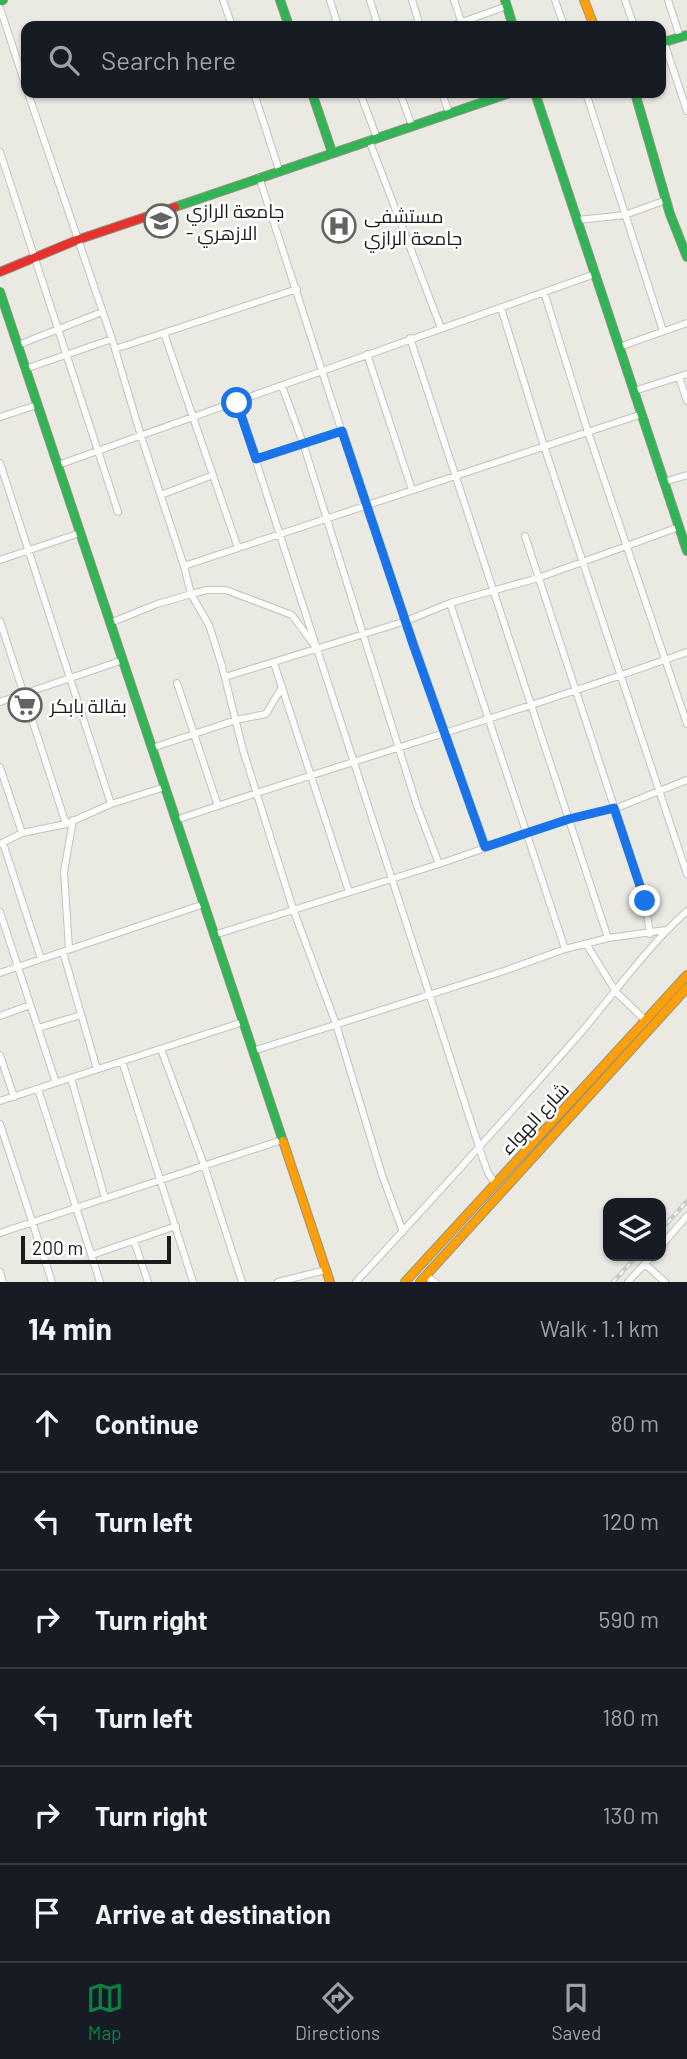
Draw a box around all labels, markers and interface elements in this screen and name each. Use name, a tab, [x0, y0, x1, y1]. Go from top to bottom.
search box	[21, 21, 666, 98]
icon: search	[45, 41, 83, 79]
text: Search here	[101, 44, 236, 75]
place label: جامعة الرازي - الازهري	[186, 199, 284, 248]
school or university icon: جامعة الرازي - الازهري	[142, 202, 180, 240]
place label: مستشفى جامعة الرازي	[364, 204, 462, 253]
hospital icon: مستشفى جامعة الرازي	[320, 207, 358, 245]
route start	[221, 387, 252, 418]
supermarket icon: بقالة بابكر	[6, 686, 44, 724]
place label: بقالة بابكر	[49, 694, 127, 718]
route end	[629, 885, 660, 916]
street label: شارع الهواء	[495, 1077, 575, 1161]
map controls	[603, 1198, 666, 1261]
button: layers	[603, 1198, 666, 1261]
scale bar	[21, 1233, 172, 1265]
text: 200 m	[32, 1236, 83, 1259]
text: 14 min	[28, 1310, 112, 1346]
text: Walk · 1.1 km	[540, 1314, 659, 1342]
icon: ahead	[28, 1404, 66, 1442]
text: Continue	[95, 1408, 199, 1439]
text: 80 m	[610, 1409, 659, 1437]
icon: left	[28, 1502, 66, 1540]
text: Turn left	[95, 1506, 193, 1537]
text: 120 m	[602, 1507, 659, 1535]
icon: right	[28, 1600, 66, 1638]
text: Turn right	[95, 1604, 208, 1635]
text: 590 m	[599, 1605, 659, 1633]
icon: left	[28, 1698, 66, 1736]
text: Turn left	[95, 1702, 193, 1733]
text: 180 m	[602, 1703, 659, 1731]
icon: right	[28, 1796, 66, 1834]
text: Turn right	[95, 1800, 208, 1831]
text: 130 m	[602, 1801, 659, 1829]
icon: arrive	[28, 1894, 66, 1932]
text: Arrive at destination	[95, 1898, 331, 1929]
tab: Map	[86, 1979, 124, 2044]
tab: Directions	[295, 1979, 380, 2044]
tab: Saved	[551, 1979, 601, 2044]

